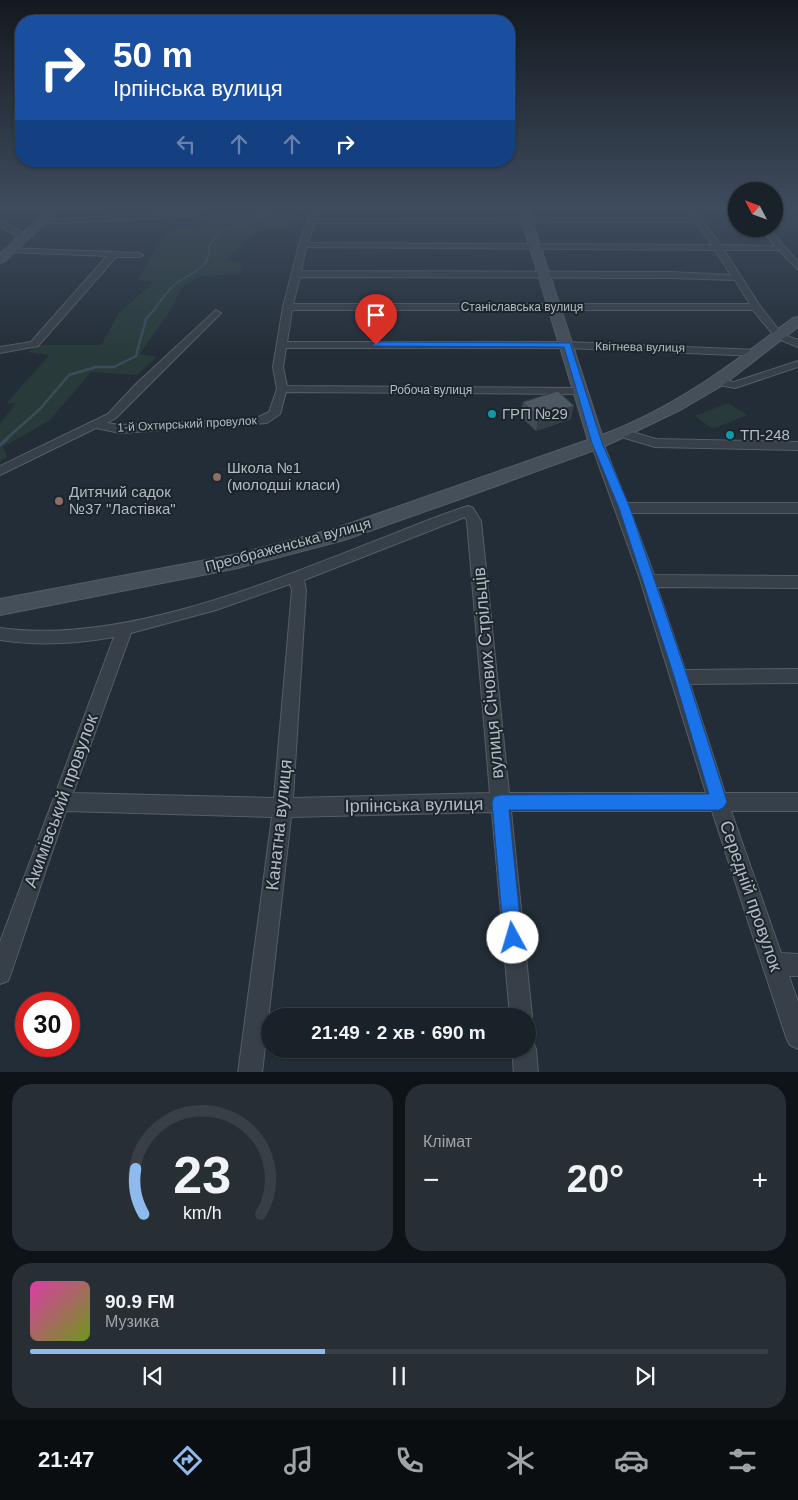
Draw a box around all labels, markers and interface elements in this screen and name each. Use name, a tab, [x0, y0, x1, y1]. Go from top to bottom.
icon: right	[30, 35, 95, 100]
text: 50 m	[113, 35, 193, 74]
text: Ірпінська вулиця	[113, 76, 283, 101]
icon: left	[172, 130, 200, 158]
icon: ahead	[225, 130, 253, 158]
icon: ahead	[278, 130, 306, 158]
icon: right	[331, 130, 359, 158]
north arrow	[728, 182, 782, 238]
map controls	[728, 182, 783, 237]
pin	[355, 294, 397, 345]
street label: Станіславська вулиця	[461, 300, 583, 314]
icon: arrive	[362, 301, 390, 329]
street label: Квітнева вулиця	[595, 339, 685, 355]
street label: Робоча вулиця	[390, 383, 472, 397]
place label: ГРП №29	[502, 405, 568, 422]
marker: ГРП №29	[486, 408, 498, 420]
street label: 1-й Охтирський провулок	[117, 413, 258, 435]
place label: ТП-248	[740, 426, 790, 443]
marker: ТП-248	[724, 429, 736, 441]
place label: Школа №1 (молодші класи)	[227, 459, 340, 493]
marker: Школа №1 (молодші класи)	[211, 471, 223, 483]
place label: Дитячий садок №37 "Ластівка"	[69, 483, 176, 517]
marker: Дитячий садок №37 "Ластівка"	[53, 495, 65, 507]
street label: Преображенська вулиця	[203, 514, 373, 575]
street label: вулиця Січових Стрільців	[469, 566, 507, 780]
street label: Акимівський провулок	[20, 711, 102, 890]
street label: Канатна вулиця	[262, 758, 296, 892]
street label: Ірпінська вулиця	[344, 794, 484, 816]
street label: Середній провулок	[716, 818, 786, 974]
position arrow	[486, 911, 538, 963]
speed limit sign: 30	[15, 992, 80, 1057]
text: 21:49 · 2 хв · 690 m	[311, 1022, 486, 1043]
text: Клімат	[423, 1133, 472, 1150]
text: 23	[174, 1146, 231, 1204]
text: 20°	[567, 1158, 624, 1200]
text: −	[423, 1164, 439, 1195]
text: +	[752, 1164, 768, 1195]
text: km/h	[183, 1203, 222, 1223]
text: 90.9 FM	[105, 1291, 175, 1312]
text: Музика	[105, 1313, 159, 1330]
icon: previous	[139, 1362, 167, 1390]
icon: pause	[385, 1362, 413, 1390]
icon: next	[631, 1362, 659, 1390]
icon: directions	[170, 1443, 205, 1478]
icon: music	[281, 1443, 316, 1478]
icon: phone	[392, 1443, 427, 1478]
icon: climate	[503, 1443, 538, 1478]
icon: car	[614, 1443, 649, 1478]
icon: filters	[725, 1443, 760, 1478]
text: 21:47	[38, 1447, 94, 1472]

